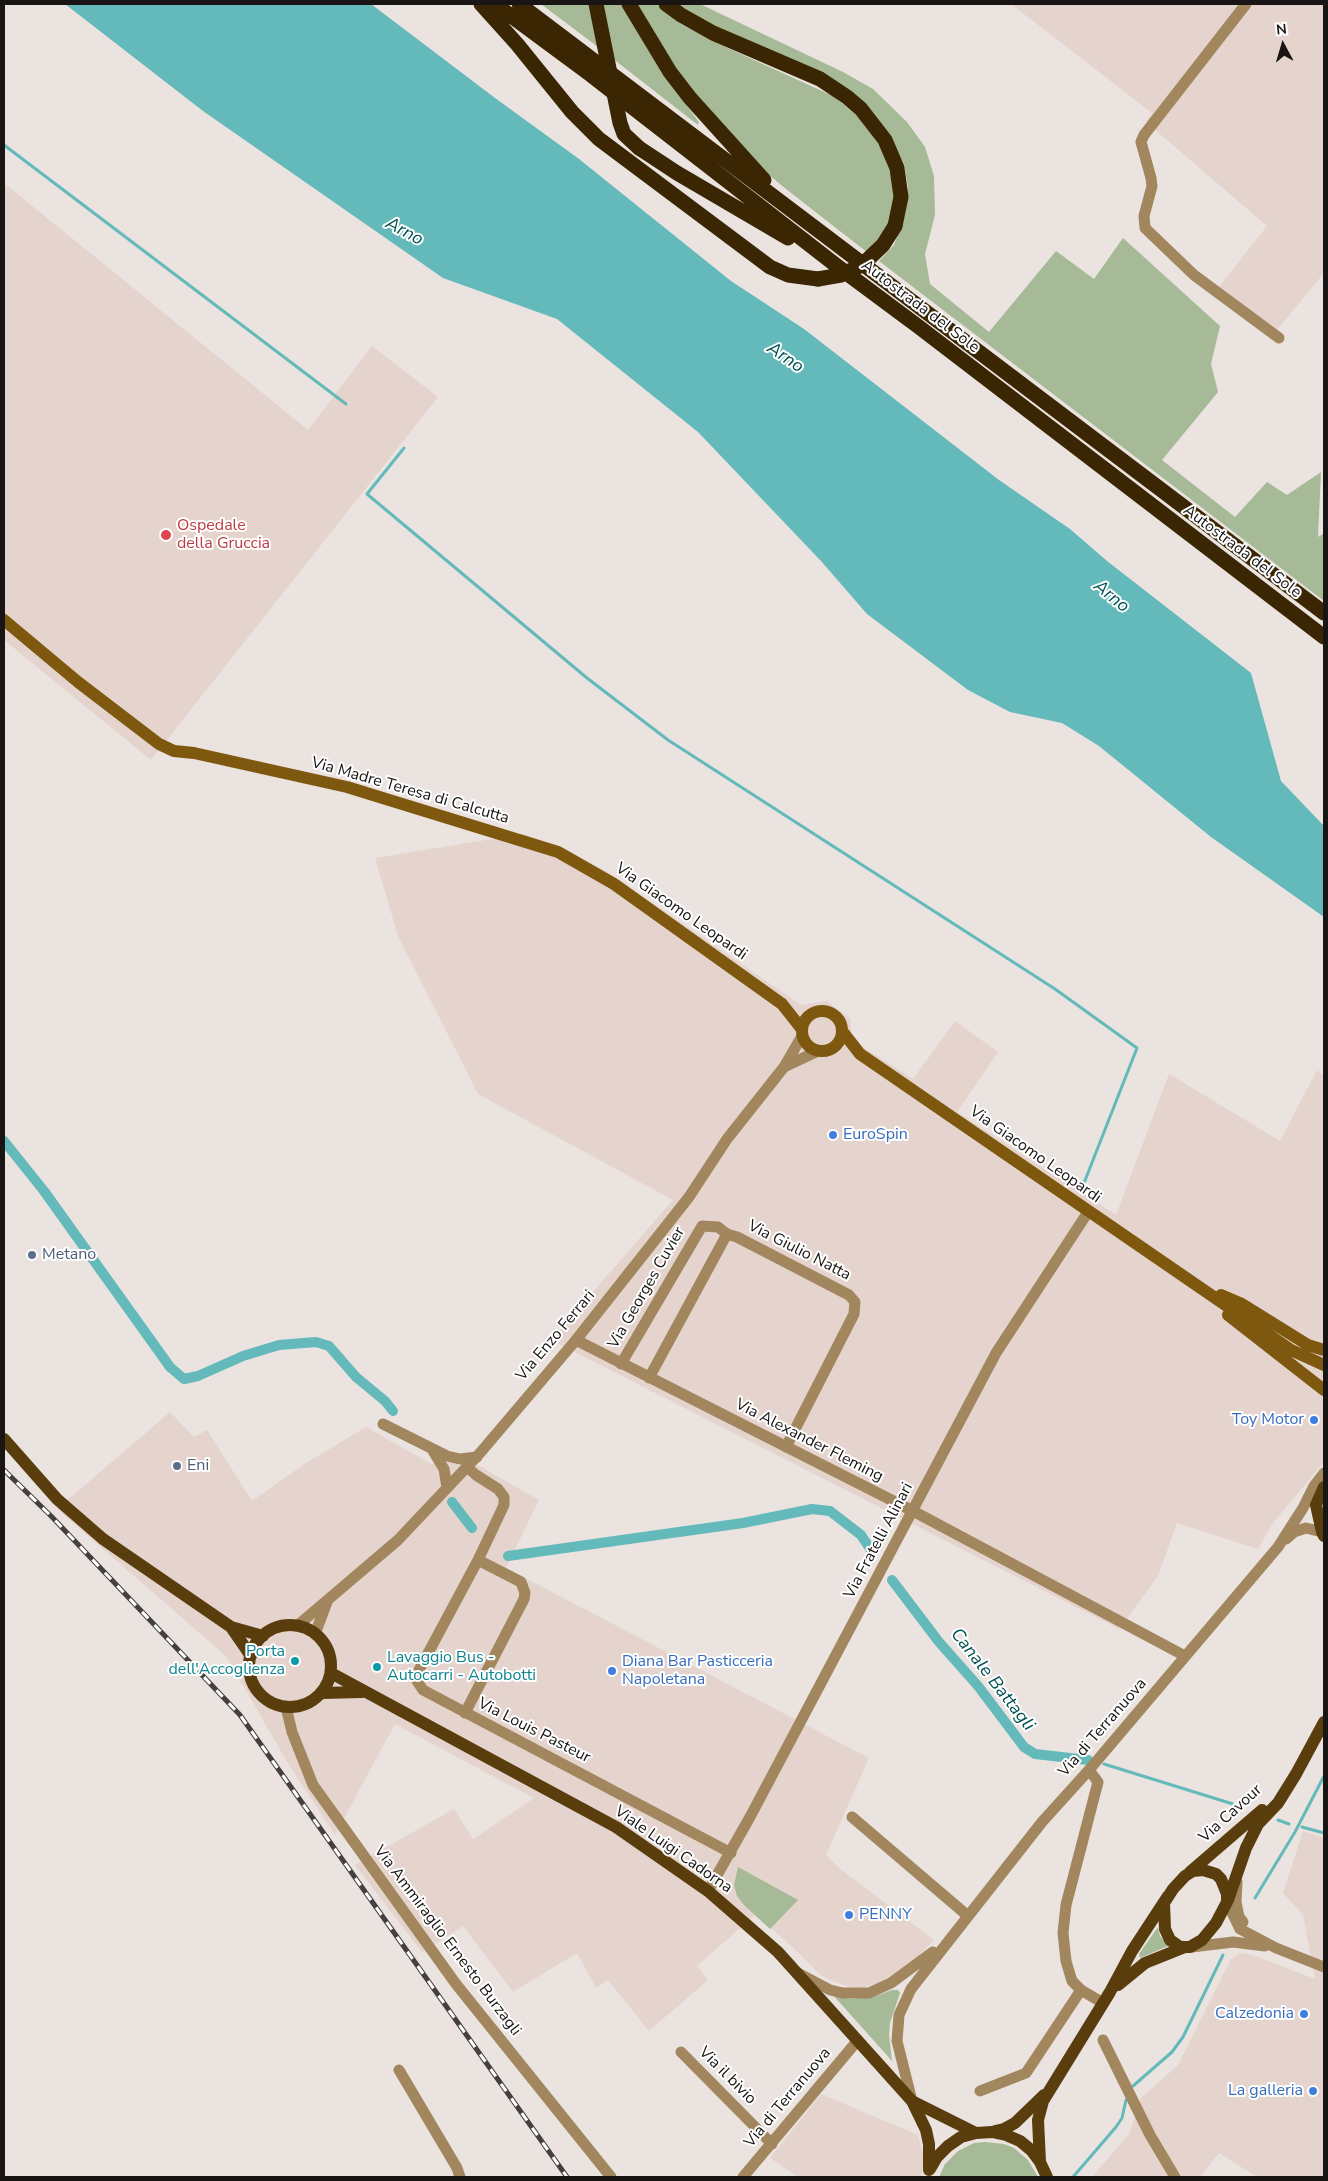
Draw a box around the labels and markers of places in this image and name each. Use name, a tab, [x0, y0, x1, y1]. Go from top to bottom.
place label: Ospedale della Gruccia	[177, 516, 270, 554]
marker: Ospedale della Gruccia	[159, 528, 173, 542]
place label: EuroSpin	[843, 1125, 908, 1145]
marker: EuroSpin	[827, 1129, 839, 1141]
place label: Metano	[42, 1245, 96, 1265]
marker: Metano	[26, 1249, 38, 1261]
place label: Toy Motor	[1232, 1410, 1304, 1430]
marker: Toy Motor	[1308, 1414, 1320, 1426]
place label: Eni	[187, 1456, 209, 1476]
marker: Eni	[171, 1460, 183, 1472]
place label: Porta dell'Accoglienza	[169, 1642, 285, 1680]
place label: Lavaggio Bus - Autocarri - Autobotti	[387, 1648, 536, 1686]
place label: Diana Bar Pasticceria Napoletana	[622, 1652, 773, 1690]
marker: Porta dell'Accoglienza	[289, 1655, 301, 1667]
marker: Lavaggio Bus - Autocarri - Autobotti	[371, 1661, 383, 1673]
marker: Diana Bar Pasticceria Napoletana	[606, 1665, 618, 1677]
place label: PENNY	[859, 1905, 912, 1925]
marker: PENNY	[843, 1909, 855, 1921]
place label: Calzedonia	[1215, 2004, 1294, 2024]
marker: Calzedonia	[1298, 2008, 1310, 2020]
place label: La galleria	[1228, 2081, 1303, 2101]
marker: La galleria	[1307, 2085, 1319, 2097]

